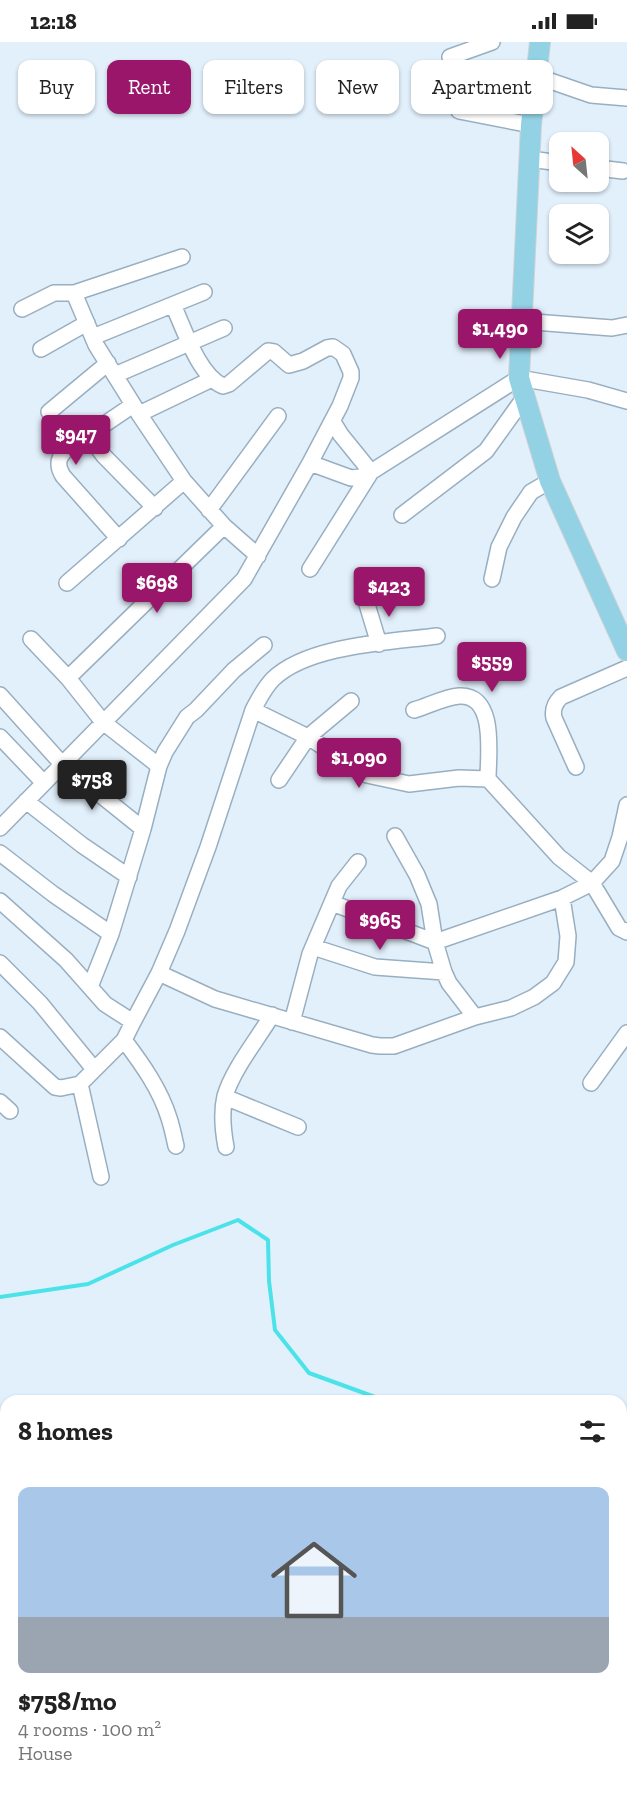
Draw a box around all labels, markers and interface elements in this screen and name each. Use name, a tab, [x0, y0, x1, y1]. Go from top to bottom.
text: 12:18	[30, 8, 77, 35]
chip: Buy	[18, 60, 95, 114]
chip: Rent	[107, 60, 191, 114]
chip: Filters	[203, 60, 304, 114]
chip: New	[316, 60, 399, 114]
chip: Apartment	[411, 60, 553, 114]
north arrow	[549, 132, 609, 192]
map controls	[549, 132, 609, 264]
button: layers	[549, 204, 609, 264]
pin: $1,490	[451, 309, 549, 360]
text: $1,490	[472, 316, 528, 340]
pin: $947	[40, 415, 112, 466]
text: $947	[55, 422, 97, 446]
pin: $698	[121, 563, 193, 614]
pin: $423	[353, 567, 425, 618]
text: $698	[136, 570, 178, 594]
text: $423	[368, 574, 410, 598]
pin: $559	[456, 642, 528, 693]
text: $559	[471, 649, 513, 673]
pin: $1,090	[310, 738, 408, 789]
text: $1,090	[331, 745, 387, 769]
pin: $758	[56, 760, 128, 811]
text: $758	[72, 767, 112, 791]
pin: $965	[344, 900, 416, 951]
text: $965	[359, 907, 401, 931]
text: 8 homes	[18, 1415, 113, 1447]
icon: filters	[576, 1415, 609, 1448]
icon: home	[260, 1526, 368, 1634]
text: $758/mo	[18, 1685, 117, 1717]
text: 4 rooms · 100 m²	[18, 1717, 161, 1741]
text: House	[18, 1741, 72, 1765]

